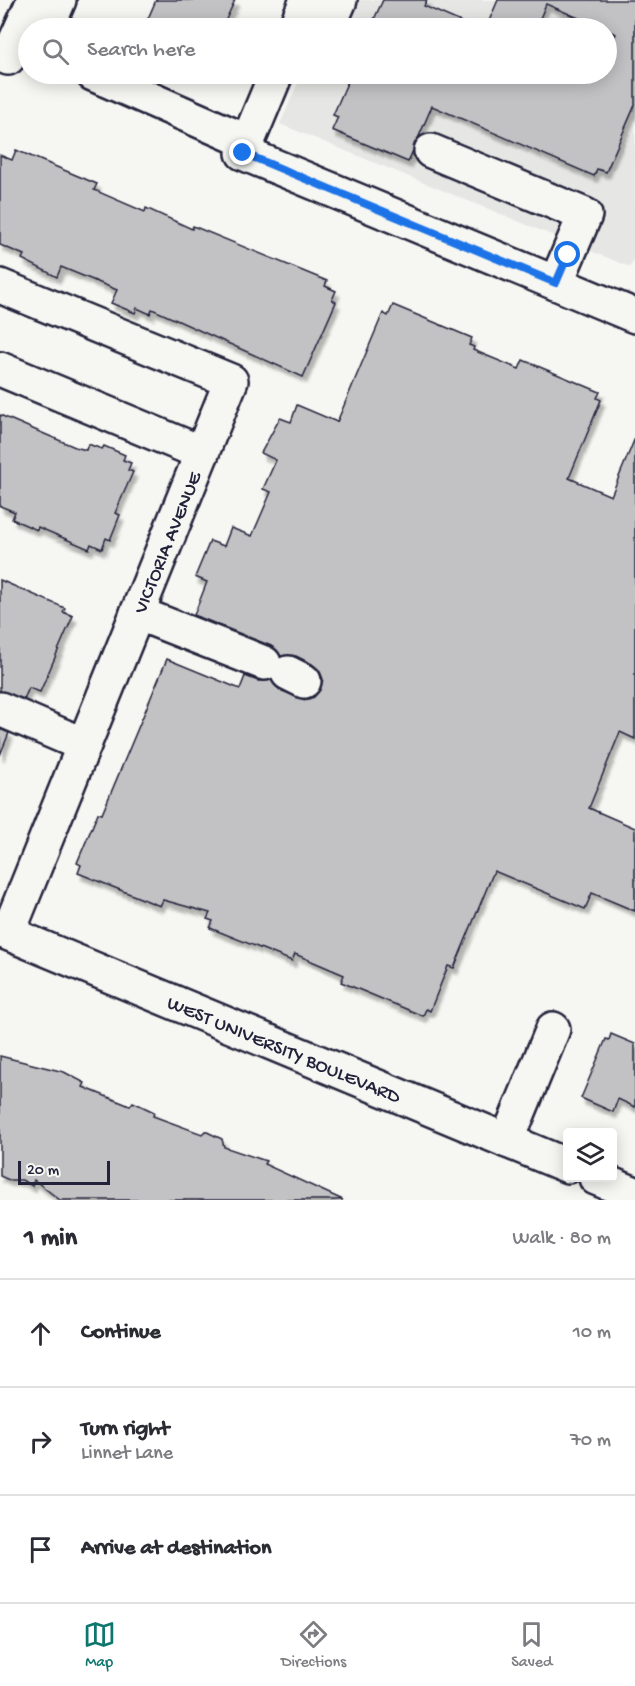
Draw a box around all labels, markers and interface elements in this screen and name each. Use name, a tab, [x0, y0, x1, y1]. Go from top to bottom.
search box	[18, 18, 617, 84]
icon: search	[39, 35, 72, 68]
text: Search here	[87, 38, 195, 64]
route end	[229, 139, 255, 165]
route start	[554, 241, 580, 267]
street label: VICTORIA AVENUE	[130, 468, 209, 618]
street label: WEST UNIVERSITY BOULEVARD	[163, 993, 404, 1110]
map controls	[563, 1128, 617, 1182]
button: layers	[563, 1128, 617, 1182]
scale bar	[18, 1158, 110, 1186]
text: 20 m	[27, 1162, 59, 1181]
text: 1 min	[24, 1224, 77, 1255]
text: Walk · 80 m	[513, 1228, 611, 1251]
icon: ahead	[24, 1317, 57, 1350]
text: Continue	[81, 1320, 161, 1346]
text: 10 m	[573, 1322, 611, 1345]
text: Turn right	[81, 1417, 169, 1443]
icon: right	[24, 1425, 57, 1458]
text: 70 m	[570, 1430, 611, 1453]
text: Linnet Lane	[81, 1443, 173, 1466]
icon: arrive	[24, 1533, 57, 1566]
text: Arrive at destination	[81, 1536, 271, 1562]
tab: Map	[83, 1618, 116, 1673]
tab: Directions	[281, 1618, 346, 1673]
tab: Saved	[511, 1618, 552, 1673]

